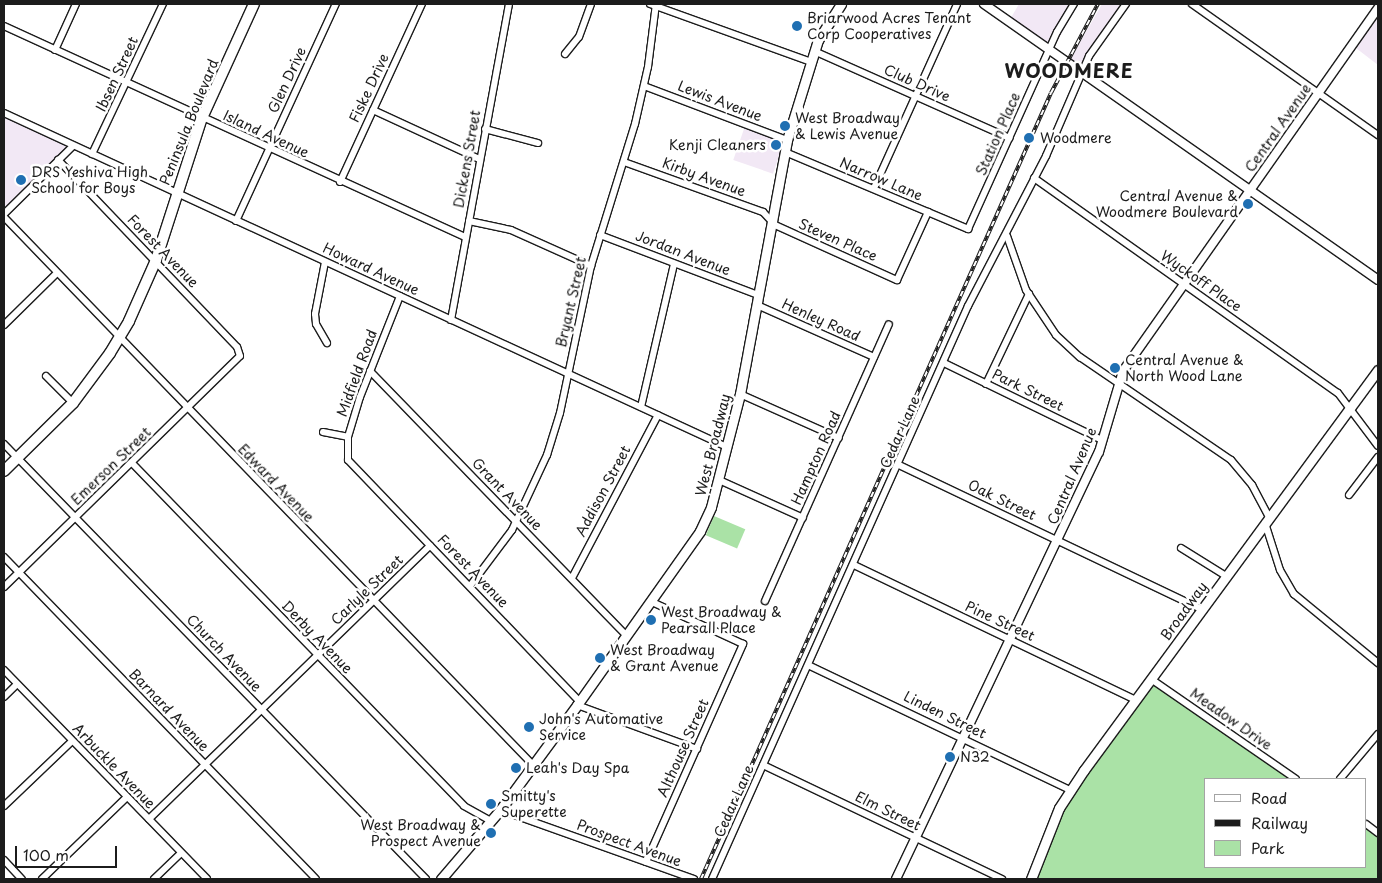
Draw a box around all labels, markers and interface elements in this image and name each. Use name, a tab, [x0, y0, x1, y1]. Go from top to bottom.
place label: Briarwood Acres Tenant Corp Cooperatives	[807, 10, 971, 42]
marker: Briarwood Acres Tenant Corp Cooperatives	[791, 20, 803, 32]
street label: Ibsen Street	[92, 34, 142, 114]
street label: Glen Drive	[264, 44, 310, 116]
street label: Fiske Drive	[346, 51, 392, 125]
street label: Peninsula Boulevard	[156, 57, 222, 187]
district label: WOODMERE	[1004, 60, 1134, 82]
street label: Club Drive	[881, 61, 953, 105]
street label: Lewis Avenue	[676, 77, 764, 125]
street label: Central Avenue	[1242, 81, 1314, 175]
street label: Station Place	[972, 90, 1024, 178]
street label: Island Avenue	[221, 107, 311, 161]
street label: Dickens Street	[450, 109, 484, 209]
place label: West Broadway & Lewis Avenue	[795, 110, 901, 142]
marker: West Broadway & Lewis Avenue	[779, 120, 791, 132]
place label: Woodmere	[1040, 130, 1112, 146]
marker: Woodmere	[1022, 131, 1036, 145]
place label: Kenji Cleaners	[669, 137, 766, 153]
marker: Kenji Cleaners	[770, 139, 782, 151]
street label: Kirby Avenue	[660, 154, 748, 200]
street label: Narrow Lane	[837, 154, 925, 204]
place label: DRS Yeshiva High School for Boys	[31, 164, 151, 196]
marker: DRS Yeshiva High School for Boys	[15, 174, 27, 186]
place label: Central Avenue & Woodmere Boulevard	[1095, 188, 1238, 220]
marker: Central Avenue & Woodmere Boulevard	[1242, 198, 1254, 210]
street label: Forest Avenue	[124, 211, 202, 291]
street label: Steven Place	[796, 215, 880, 265]
street label: Jordan Avenue	[634, 227, 732, 279]
street label: Howard Avenue	[320, 239, 422, 299]
street label: Wyckoff Place	[1157, 247, 1245, 315]
street label: Bryant Street	[552, 255, 590, 349]
street label: Henley Road	[779, 295, 863, 345]
street label: Midfield Road	[333, 327, 381, 419]
place label: Central Avenue & North Wood Lane	[1125, 352, 1243, 384]
marker: Central Avenue & North Wood Lane	[1109, 362, 1121, 374]
street label: Park Street	[989, 365, 1067, 415]
street label: West Broadway	[692, 392, 734, 498]
street label: Cedar Lane	[877, 393, 923, 471]
street label: Hampton Road	[788, 409, 844, 507]
street label: Emerson Street	[68, 424, 154, 508]
street label: Central Avenue	[1044, 425, 1100, 527]
street label: Edward Avenue	[234, 440, 318, 526]
street label: Addison Street	[572, 443, 634, 539]
street label: Grant Avenue	[469, 455, 545, 533]
street label: Oak Street	[965, 476, 1039, 524]
street label: Forest Avenue	[434, 531, 512, 611]
street label: Carlyle Street	[327, 551, 407, 629]
street label: Broadway	[1157, 578, 1211, 644]
street label: Derby Avenue	[278, 597, 356, 677]
street label: Pine Street	[963, 598, 1037, 644]
place label: West Broadway & Pearsall Place	[661, 604, 782, 636]
street label: Church Avenue	[183, 611, 265, 695]
marker: West Broadway & Pearsall Place	[645, 614, 657, 626]
place label: West Broadway & Grant Avenue	[610, 642, 718, 674]
marker: West Broadway & Grant Avenue	[594, 652, 606, 664]
street label: Barnard Avenue	[125, 665, 213, 755]
street label: Meadow Drive	[1187, 684, 1275, 754]
street label: Linden Street	[901, 688, 989, 742]
street label: Althouse Street	[654, 696, 712, 800]
place label: John's Automative Service	[539, 711, 663, 744]
street label: Arbuckle Avenue	[69, 720, 159, 812]
marker: John's Automative Service	[523, 721, 535, 733]
place label: N32	[960, 749, 990, 765]
marker: N32	[944, 751, 956, 763]
place label: Leah's Day Spa	[526, 760, 630, 776]
marker: Leah's Day Spa	[510, 762, 522, 774]
street label: Cedar Lane	[711, 762, 757, 840]
legend	[1204, 778, 1367, 868]
text: Road	[1251, 786, 1287, 809]
place label: Smitty's Superette	[501, 788, 567, 820]
street label: Elm Street	[852, 788, 924, 834]
marker: Smitty's Superette	[485, 798, 497, 810]
text: Railway	[1251, 811, 1308, 834]
street label: Prospect Avenue	[574, 816, 684, 870]
place label: West Broadway & Prospect Avenue	[360, 817, 481, 850]
marker: West Broadway & Prospect Avenue	[485, 827, 497, 839]
scale bar	[18, 836, 120, 868]
text: Park	[1251, 836, 1285, 859]
text: 100 m	[23, 843, 69, 866]

